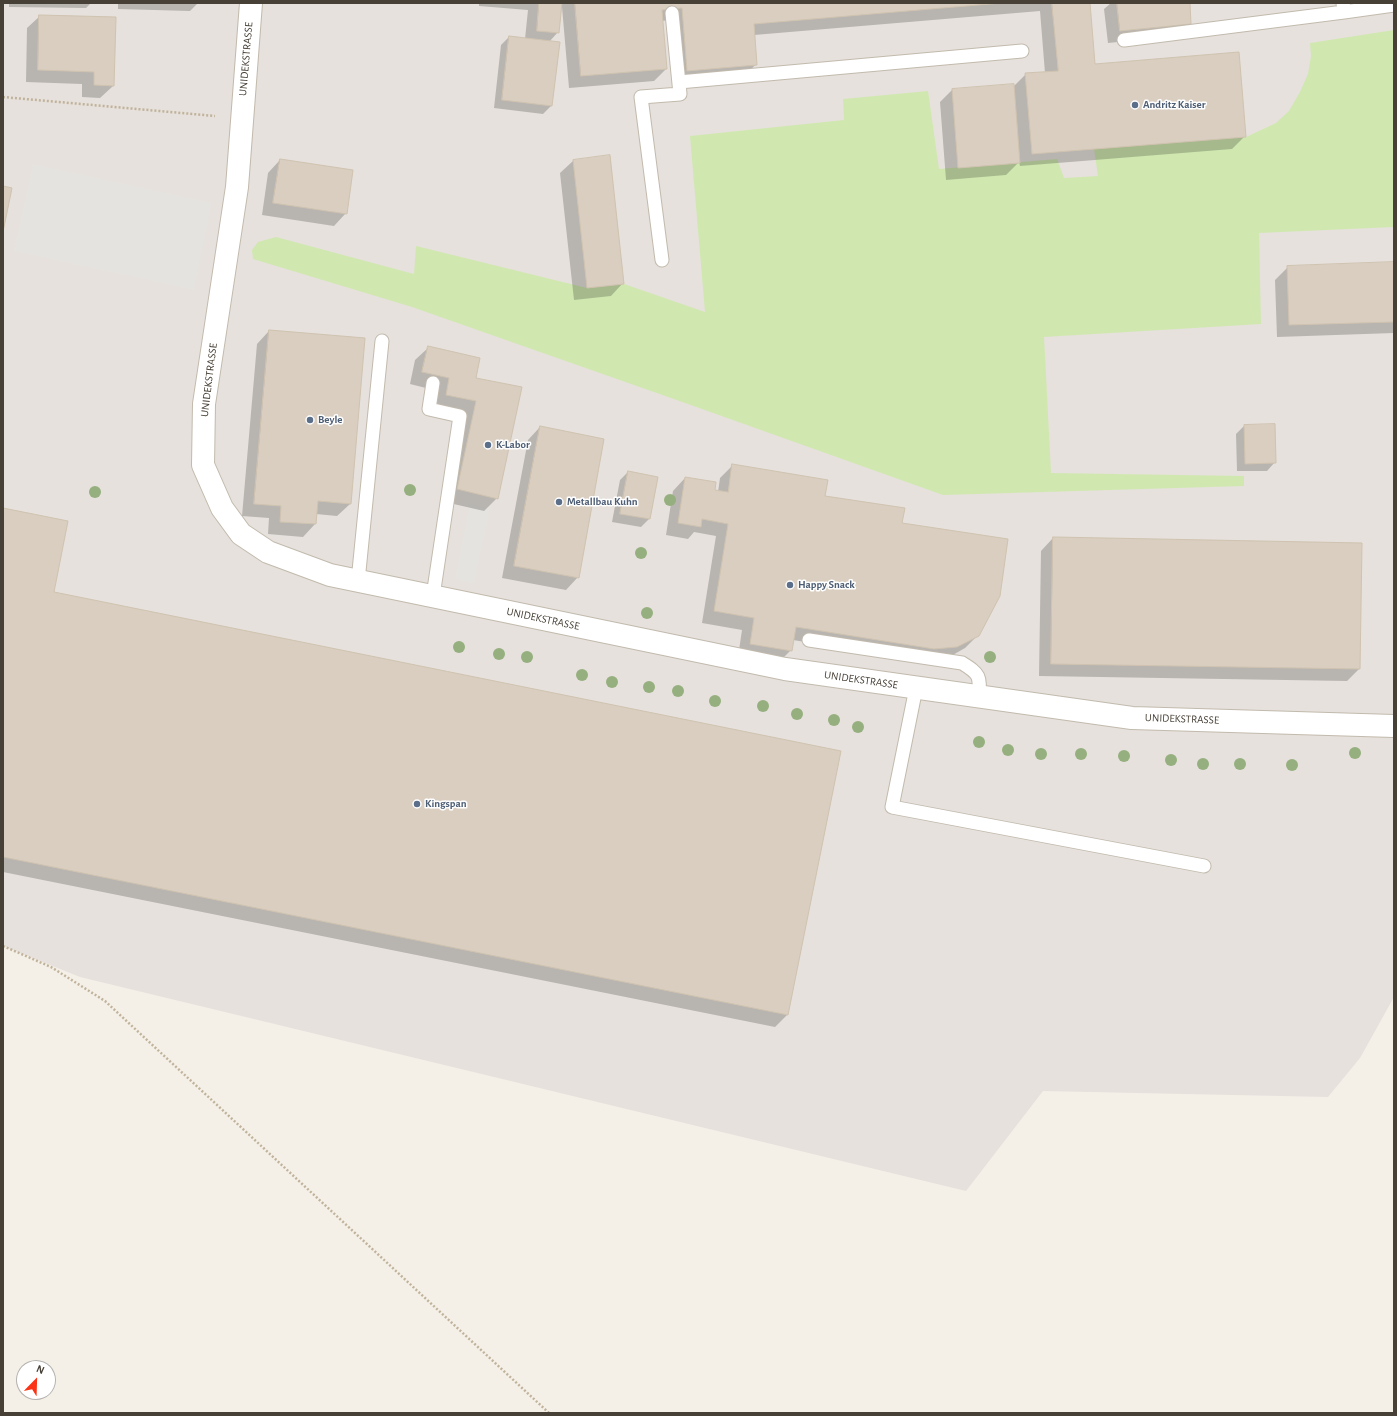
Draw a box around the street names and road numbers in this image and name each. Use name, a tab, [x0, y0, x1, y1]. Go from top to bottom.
street label: UNIDEKSTRASSE	[236, 21, 256, 97]
street label: UNIDEKSTRASSE	[198, 342, 220, 418]
street label: UNIDEKSTRASSE	[505, 605, 581, 633]
street label: UNIDEKSTRASSE	[823, 668, 899, 692]
street label: UNIDEKSTRASSE	[1145, 711, 1219, 727]

